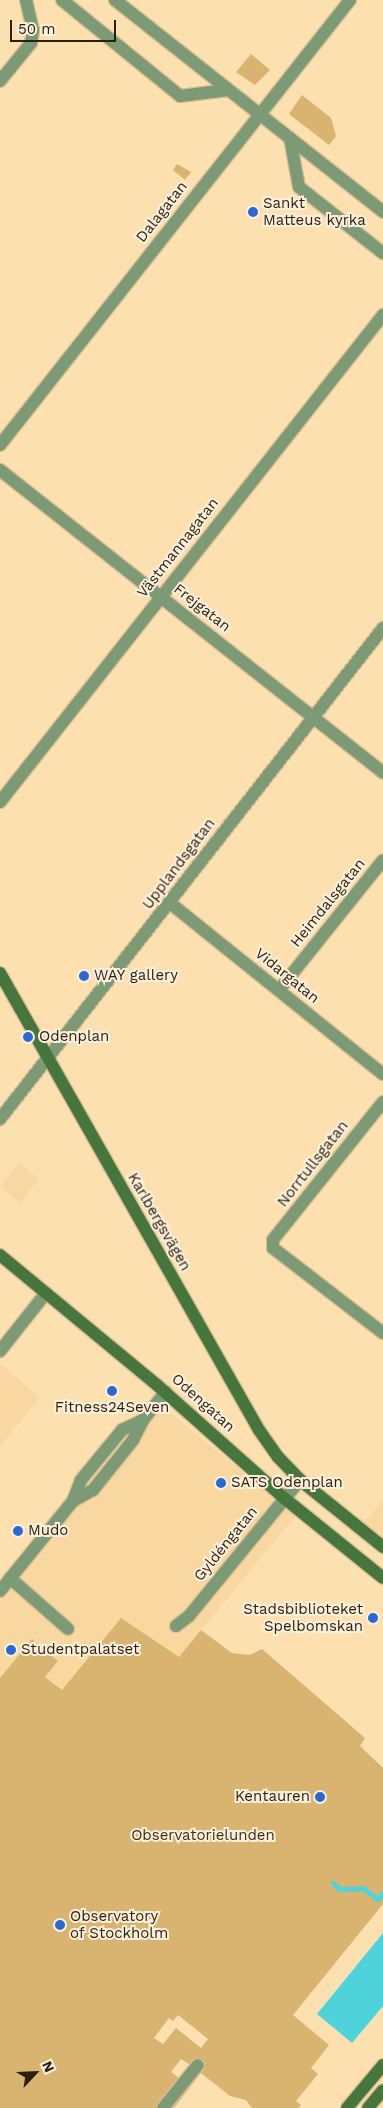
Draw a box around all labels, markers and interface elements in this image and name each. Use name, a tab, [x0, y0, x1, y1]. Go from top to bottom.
scale bar	[12, 10, 119, 42]
text: 50 m	[18, 20, 55, 38]
street label: Dalagatan	[133, 178, 191, 246]
place label: Sankt Matteus kyrka	[263, 194, 366, 229]
marker: Sankt Matteus kyrka	[247, 206, 259, 218]
street label: Västmannagatan	[133, 495, 223, 601]
street label: Frejgatan	[170, 580, 234, 636]
street label: Upplandsgatan	[139, 815, 219, 913]
street label: Heimdalsgatan	[287, 855, 369, 951]
street label: Vidargatan	[251, 945, 323, 1007]
place label: WAY gallery	[94, 967, 179, 985]
marker: WAY gallery	[78, 970, 90, 982]
place label: Odenplan	[39, 1028, 109, 1046]
marker: Odenplan	[21, 1030, 35, 1044]
street label: Norrtullsgatan	[274, 1117, 352, 1211]
street label: Karlbergsvägen	[124, 1170, 194, 1274]
street label: Odengatan	[168, 1370, 238, 1436]
marker: Fitness24Seven	[106, 1385, 118, 1397]
place label: Fitness24Seven	[55, 1399, 169, 1417]
place label: SATS Odenplan	[231, 1474, 343, 1492]
marker: SATS Odenplan	[215, 1477, 227, 1489]
street label: Gyldéngatan	[190, 1503, 262, 1585]
place label: Mudo	[28, 1522, 68, 1540]
marker: Mudo	[12, 1525, 24, 1537]
place label: Stadsbiblioteket Spelbomskan	[243, 1600, 363, 1635]
marker: Stadsbiblioteket Spelbomskan	[367, 1612, 379, 1624]
place label: Studentpalatset	[21, 1641, 139, 1659]
marker: Studentpalatset	[5, 1644, 17, 1656]
place label: Kentauren	[235, 1788, 310, 1806]
marker: Kentauren	[314, 1791, 326, 1803]
park label: Observatorielunden	[131, 1827, 275, 1845]
place label: Observatory of Stockholm	[70, 1907, 169, 1942]
marker: Observatory of Stockholm	[54, 1919, 66, 1931]
north arrow	[10, 2048, 60, 2098]
text: N	[39, 2059, 58, 2075]

